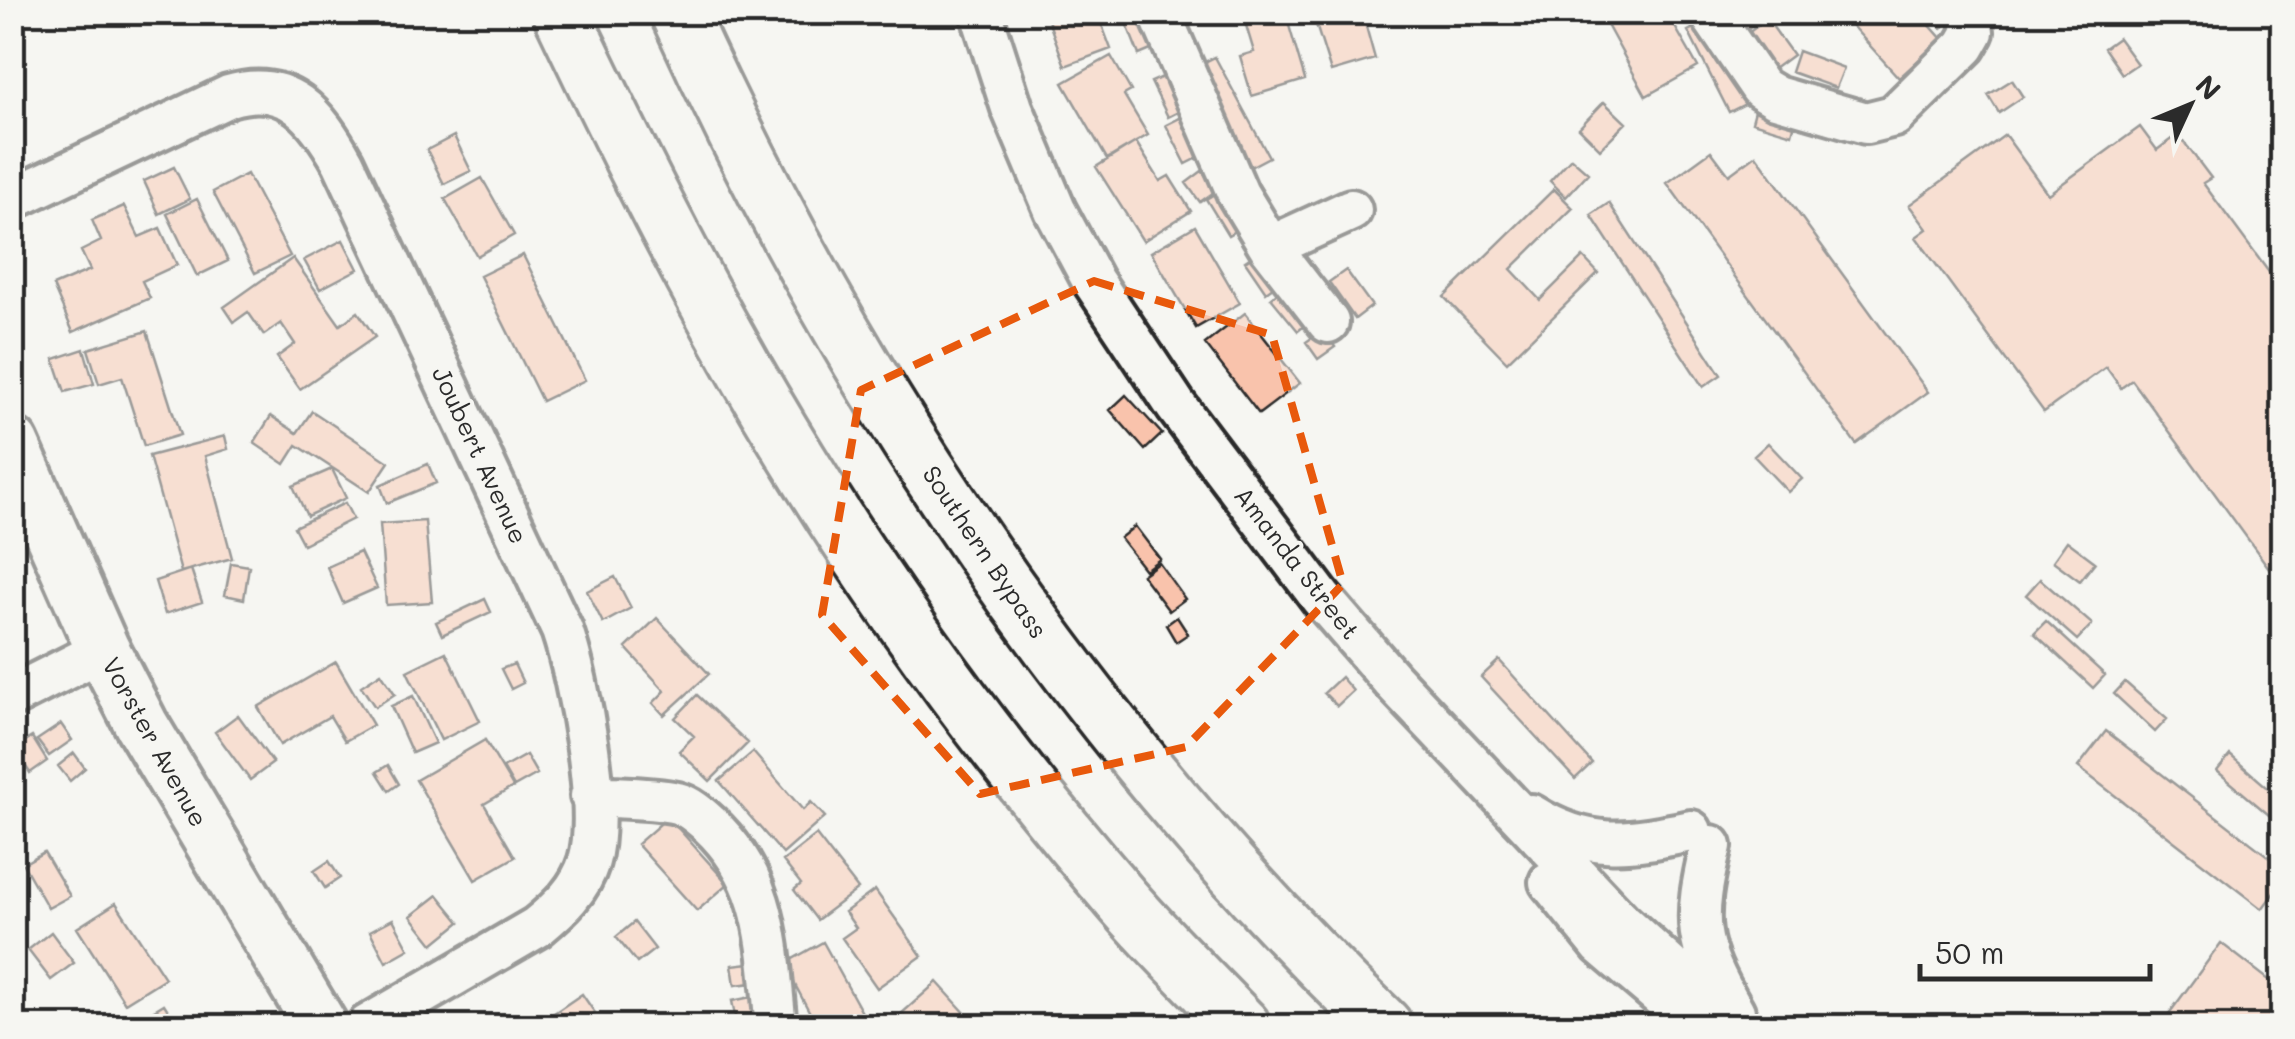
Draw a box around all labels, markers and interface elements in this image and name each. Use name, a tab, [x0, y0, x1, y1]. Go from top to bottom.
north arrow	[2140, 55, 2240, 155]
text: N	[2188, 67, 2229, 107]
street label: Joubert Avenue	[426, 361, 536, 548]
street label: Southern Bypass	[915, 459, 1055, 644]
street label: Amanda Street	[1228, 479, 1368, 645]
street label: Vorster Avenue	[96, 651, 216, 832]
scale bar	[1920, 919, 2150, 981]
text: 50 m	[1935, 932, 2005, 972]

